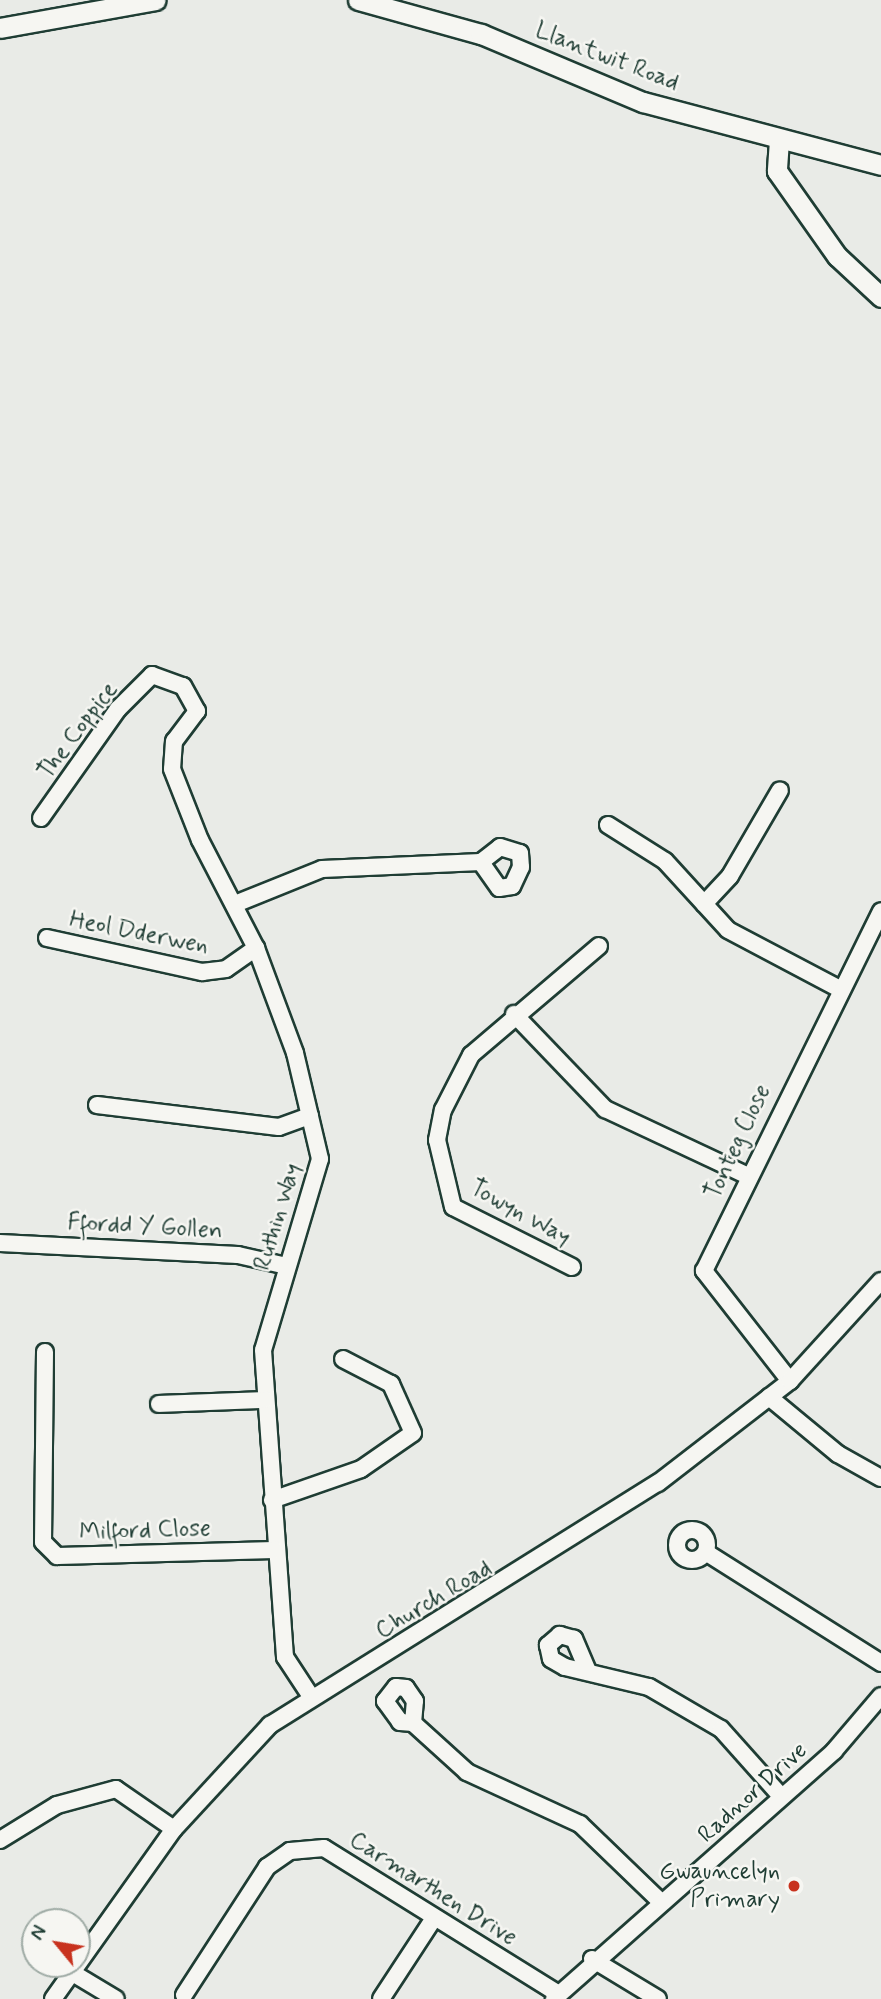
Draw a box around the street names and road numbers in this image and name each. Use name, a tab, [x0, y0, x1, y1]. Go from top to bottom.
street label: Llantwit Road	[531, 16, 683, 98]
street label: The Coppice	[31, 676, 125, 786]
street label: Heol Dderwen	[67, 905, 211, 961]
street label: Tonteg Close	[698, 1078, 778, 1206]
street label: Ruthin Way	[247, 1158, 309, 1276]
street label: Towyn Way	[463, 1173, 577, 1253]
street label: Ffordd Y Gollen	[68, 1209, 222, 1245]
street label: Milford Close	[79, 1514, 211, 1548]
street label: Church Road	[371, 1554, 497, 1646]
street label: Radnor Drive	[693, 1737, 813, 1849]
street label: Carmarthen Drive	[345, 1826, 521, 1952]

